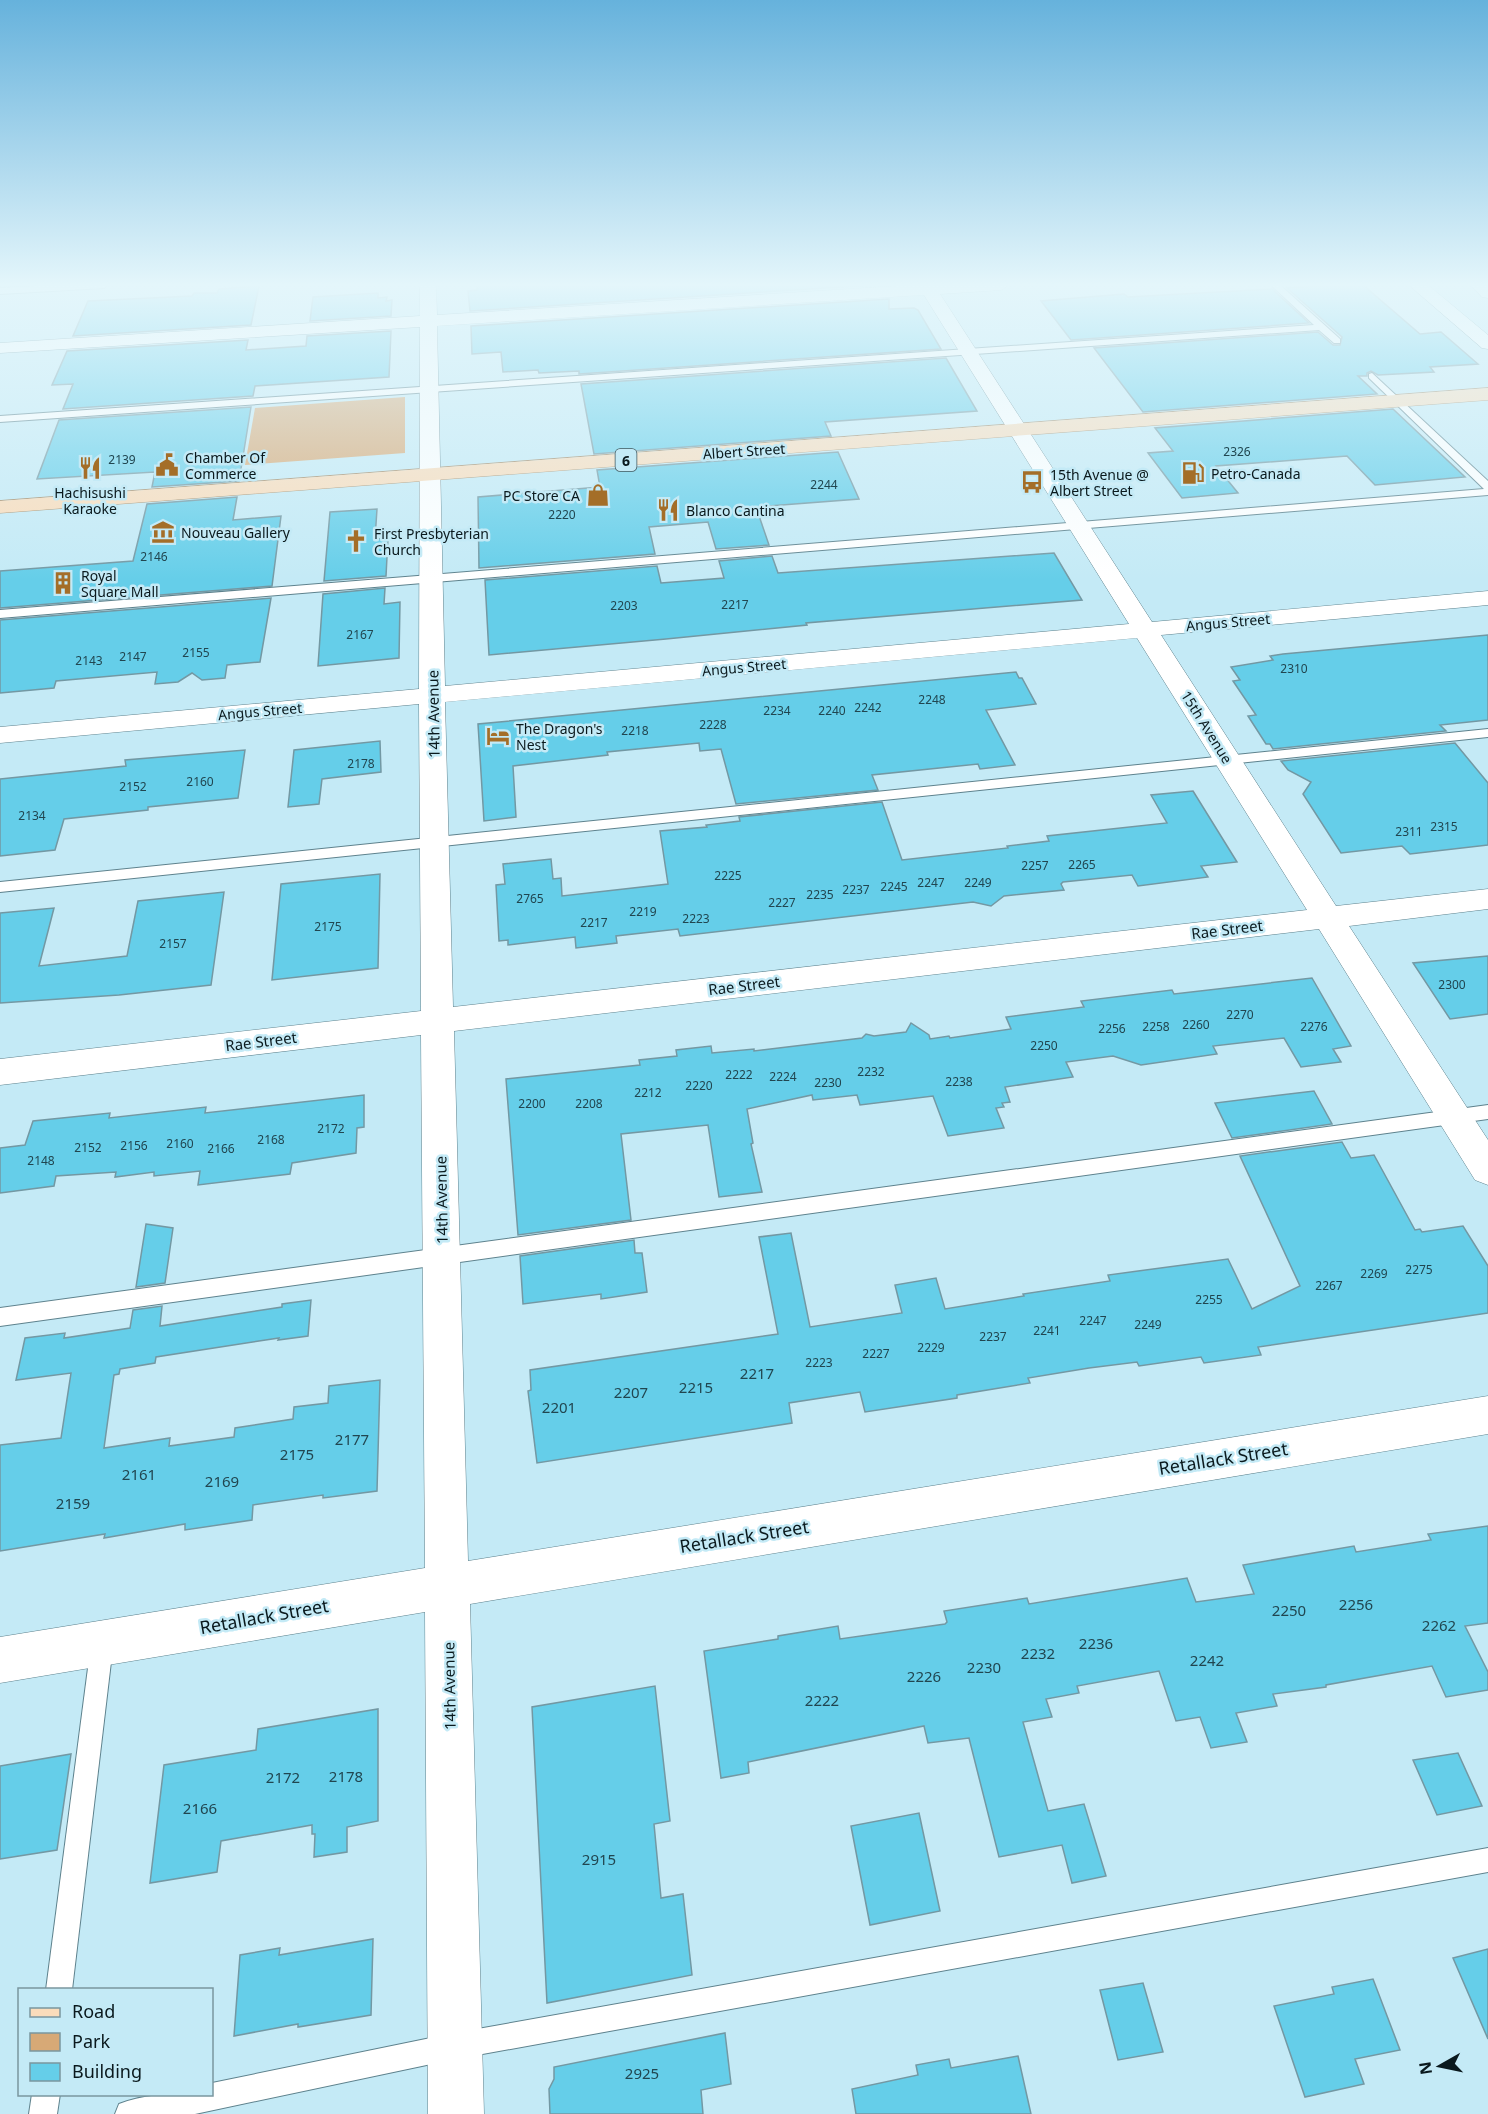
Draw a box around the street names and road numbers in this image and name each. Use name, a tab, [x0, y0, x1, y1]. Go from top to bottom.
street label: Albert Street	[702, 439, 786, 463]
road number: 6	[616, 449, 636, 471]
street label: Angus Street	[1185, 609, 1271, 635]
street label: Angus Street	[701, 654, 787, 680]
street label: 14th Avenue	[422, 670, 444, 758]
street label: 15th Avenue	[1177, 687, 1237, 767]
street label: Angus Street	[217, 698, 303, 724]
street label: Rae Street	[1190, 915, 1265, 943]
street label: Rae Street	[707, 971, 782, 999]
street label: Rae Street	[224, 1027, 299, 1055]
street label: 14th Avenue	[430, 1156, 452, 1244]
street label: Retallack Street	[1157, 1436, 1290, 1480]
street label: Retallack Street	[678, 1514, 811, 1558]
street label: Retallack Street	[198, 1593, 331, 1639]
street label: 14th Avenue	[438, 1642, 460, 1730]

